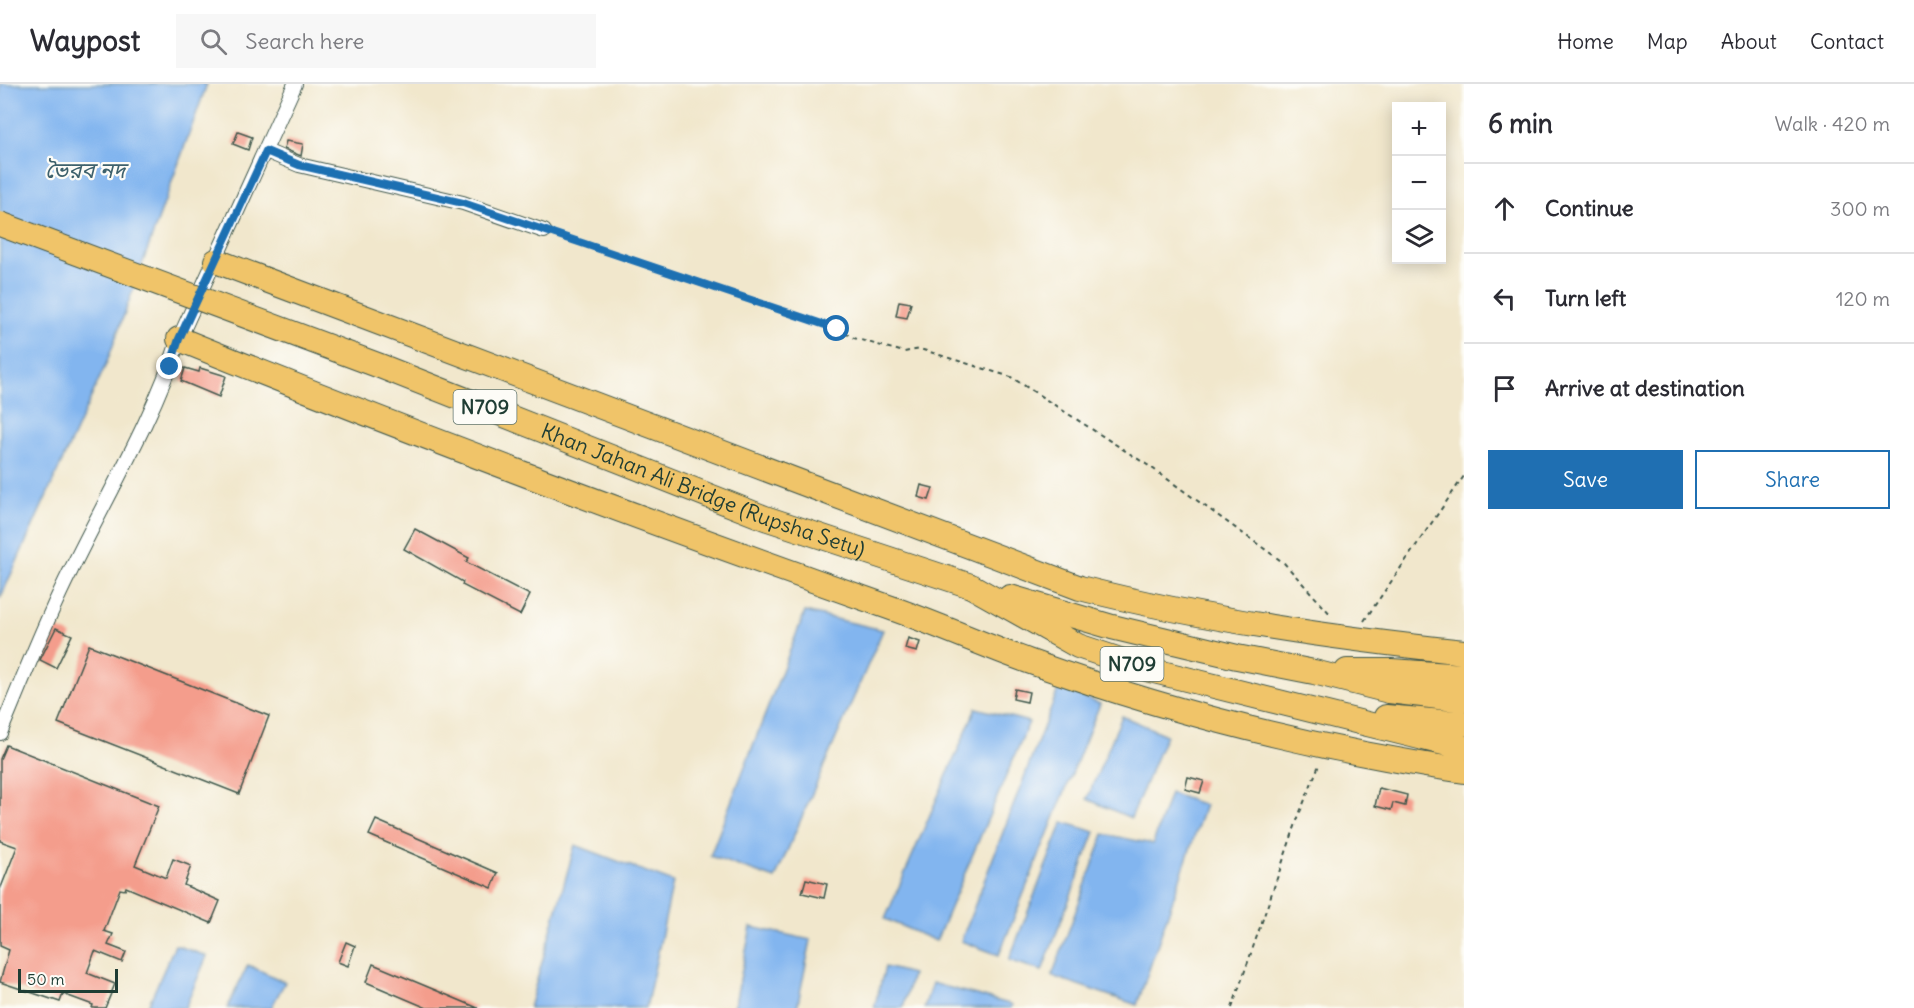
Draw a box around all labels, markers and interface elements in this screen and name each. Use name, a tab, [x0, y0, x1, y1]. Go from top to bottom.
search box	[176, 14, 596, 68]
text: Waypost	[30, 23, 140, 59]
icon: search	[197, 25, 230, 58]
text: Search here	[245, 27, 364, 55]
text: Home	[1557, 28, 1614, 55]
text: Map	[1647, 28, 1688, 55]
text: About	[1721, 28, 1777, 55]
text: Contact	[1810, 28, 1884, 55]
map controls	[1392, 102, 1446, 264]
button: +	[1392, 102, 1446, 156]
text: 6 min	[1488, 107, 1553, 140]
text: Walk · 420 m	[1774, 111, 1890, 136]
water label: ভৈরব নদ	[45, 156, 129, 184]
button: −	[1392, 156, 1446, 210]
icon: ahead	[1488, 192, 1521, 225]
text: Continue	[1545, 194, 1634, 222]
text: 300 m	[1830, 196, 1890, 221]
button: layers	[1392, 210, 1446, 264]
icon: left	[1488, 282, 1521, 315]
text: Turn left	[1545, 284, 1626, 312]
text: 120 m	[1836, 286, 1890, 311]
route start	[823, 315, 849, 341]
route end	[156, 353, 182, 379]
icon: arrive	[1488, 372, 1521, 405]
text: Arrive at destination	[1545, 374, 1745, 402]
road number: N709	[454, 390, 516, 424]
street label: Khan Jahan Ali Bridge (Rupsha Setu)	[537, 417, 869, 563]
button: Save	[1488, 450, 1683, 509]
button: Share	[1695, 450, 1890, 509]
road number: N709	[1100, 647, 1164, 681]
scale bar	[18, 966, 118, 994]
text: 50 m	[27, 969, 65, 989]

